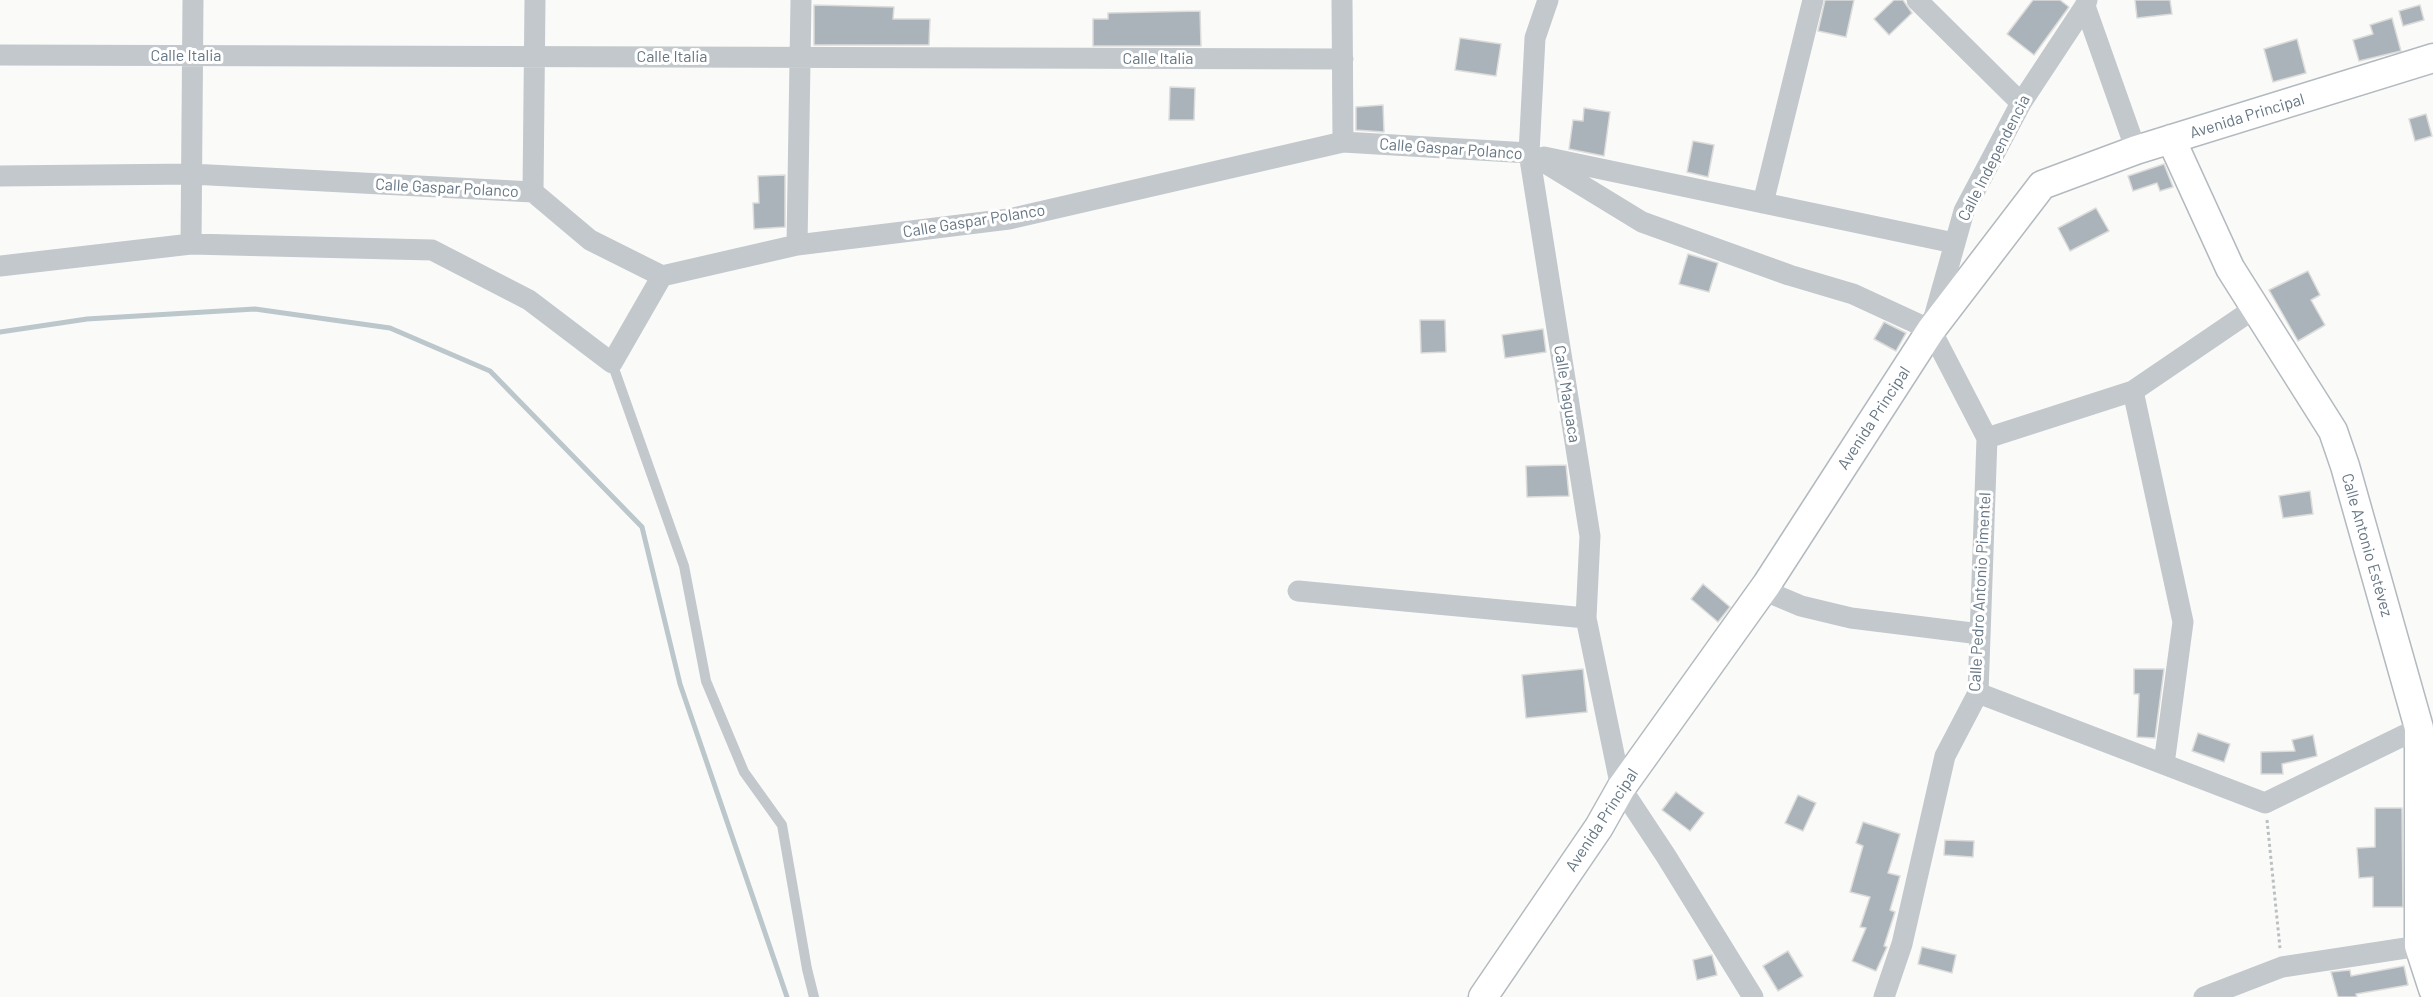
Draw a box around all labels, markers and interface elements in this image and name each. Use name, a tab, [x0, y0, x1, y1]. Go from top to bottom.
street label: Calle Italia	[151, 46, 221, 66]
street label: Calle Italia	[637, 47, 707, 67]
street label: Calle Italia	[1123, 49, 1193, 69]
street label: Avenida Principal	[2187, 89, 2307, 143]
street label: Calle Independencia	[1954, 92, 2034, 224]
street label: Calle Gaspar Polanco	[1379, 134, 1523, 164]
street label: Calle Gaspar Polanco	[375, 175, 519, 201]
street label: Calle Gaspar Polanco	[902, 200, 1046, 242]
street label: Calle Maguaca	[1550, 344, 1584, 444]
street label: Avenida Principal	[1834, 363, 1914, 473]
street label: Calle Antonio Estévez	[2337, 471, 2397, 619]
street label: Calle Pedro Antonio Pimentel	[1965, 492, 1995, 692]
street label: Avenida Principal	[1562, 765, 1642, 875]

